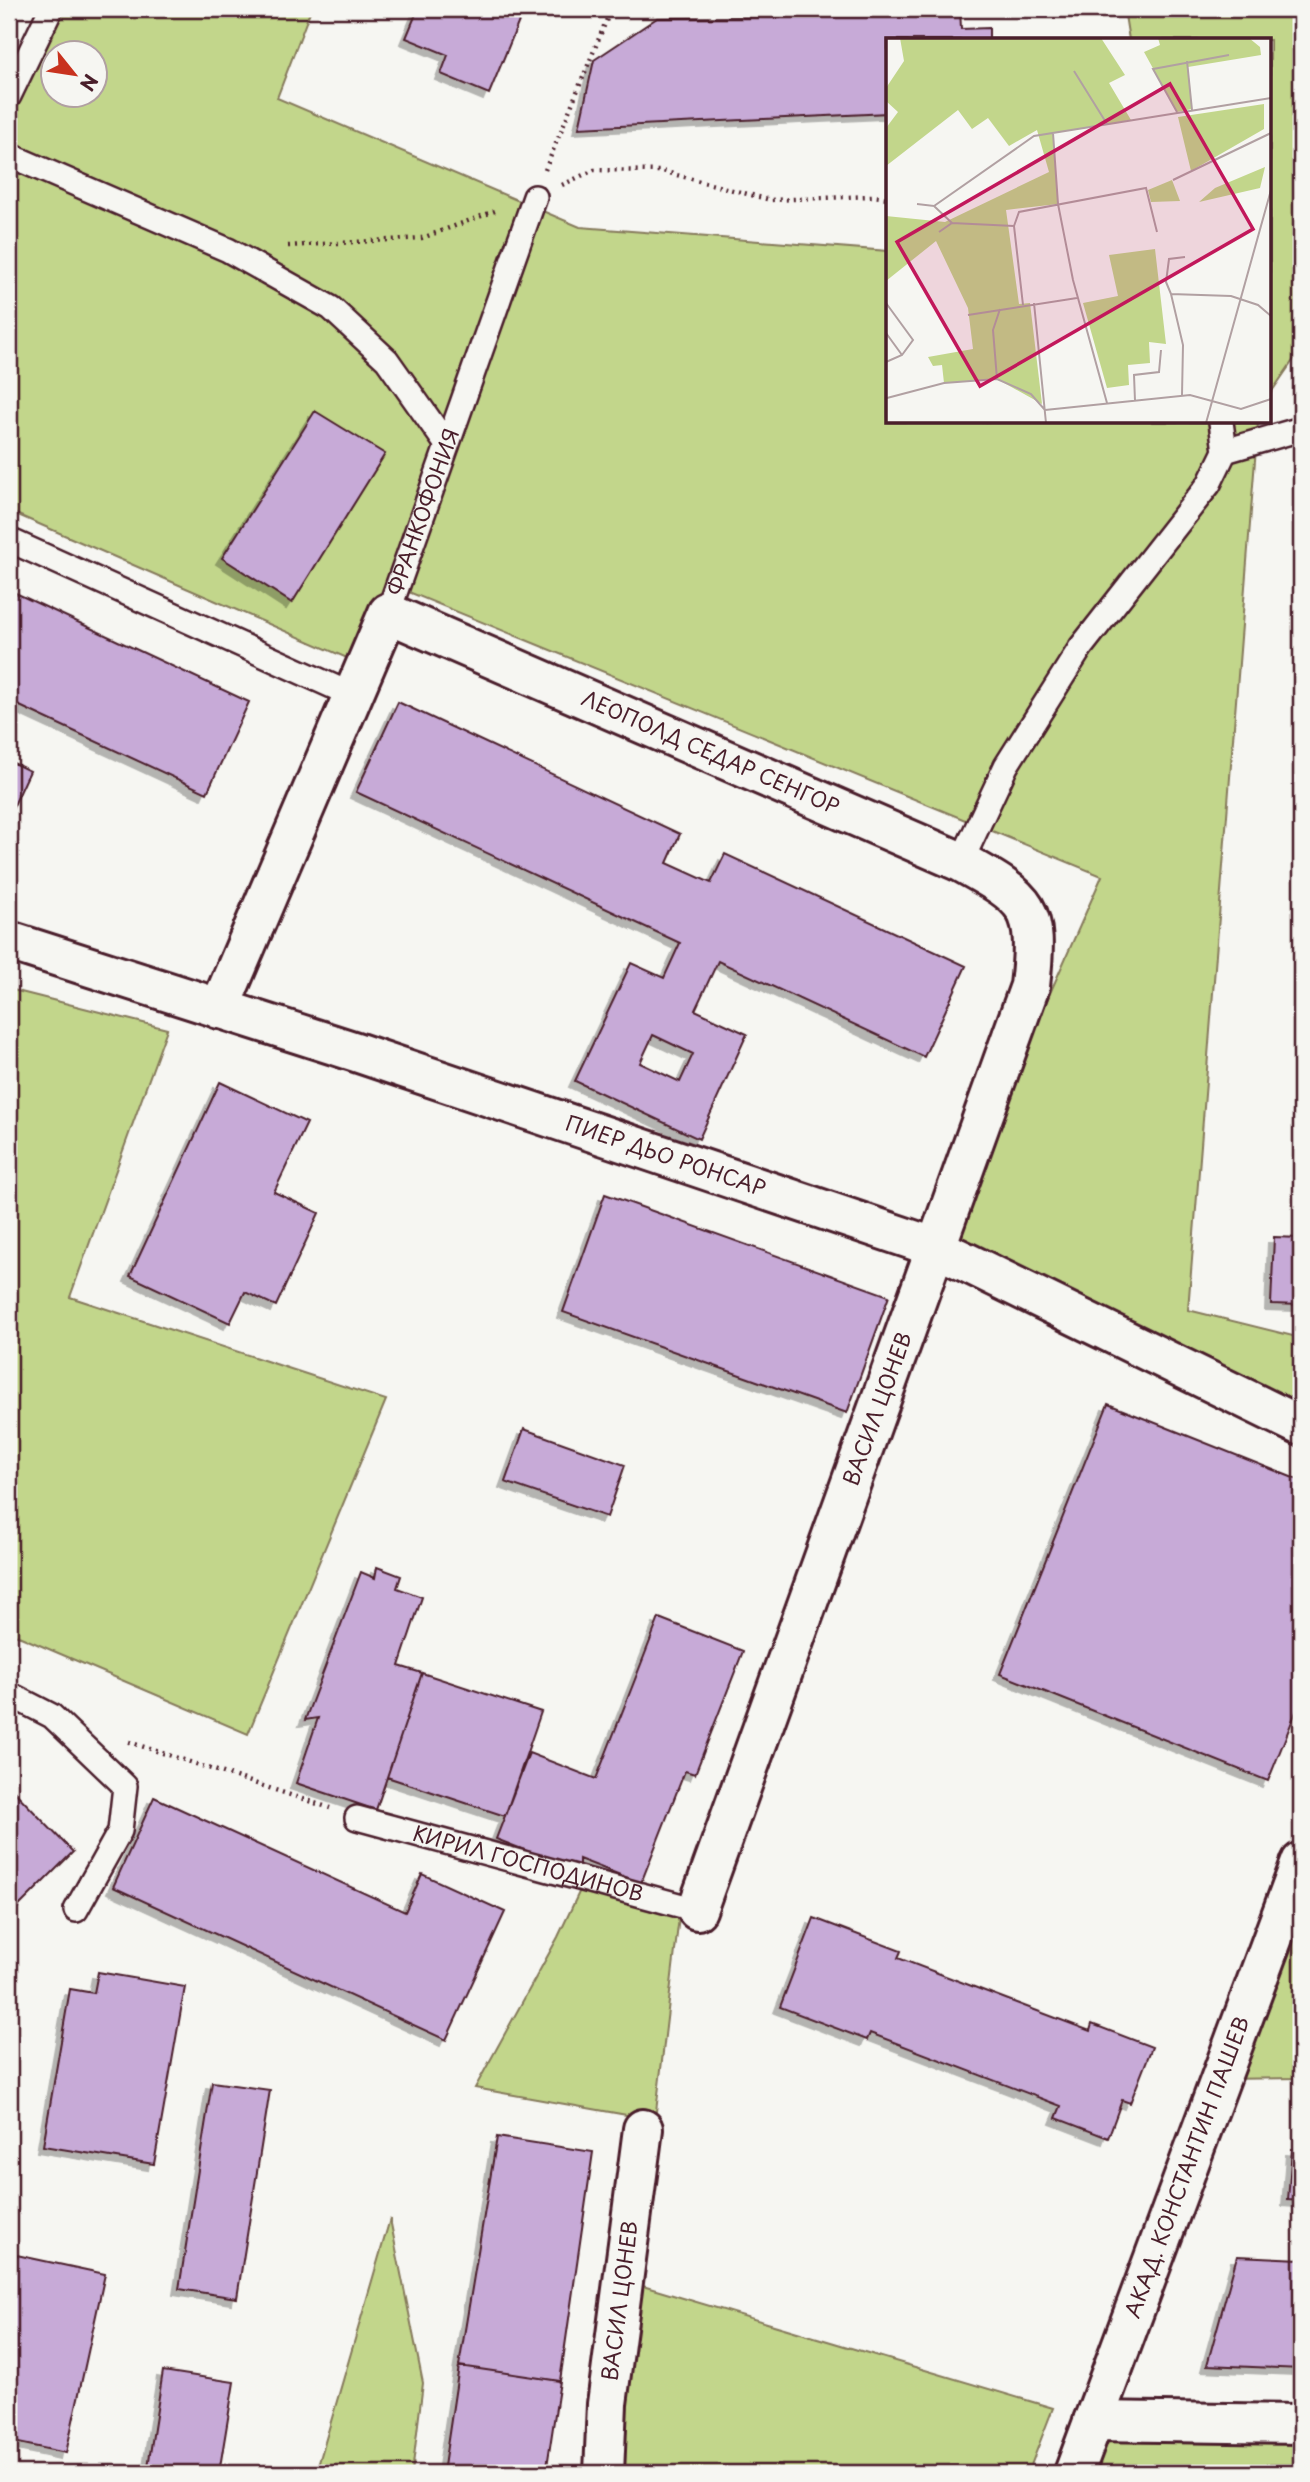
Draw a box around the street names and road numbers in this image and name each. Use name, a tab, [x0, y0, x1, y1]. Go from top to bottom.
street label: ФРАНКОФОНИЯ	[378, 424, 466, 599]
street label: ЛЕОПОЛД СЕДАР СЕНГОР	[577, 681, 845, 821]
street label: ПИЕР ДЬО РОНСАР	[562, 1106, 771, 1203]
street label: ВАСИЛ ЦОНЕВ	[834, 1327, 919, 1490]
street label: КИРИЛ ГОСПОДИНОВ	[410, 1816, 647, 1909]
street label: АКАД. КОНСТАНТИН ПАШЕВ	[1115, 2011, 1256, 2322]
street label: ВАСИЛ ЦОНЕВ	[592, 2219, 645, 2383]

